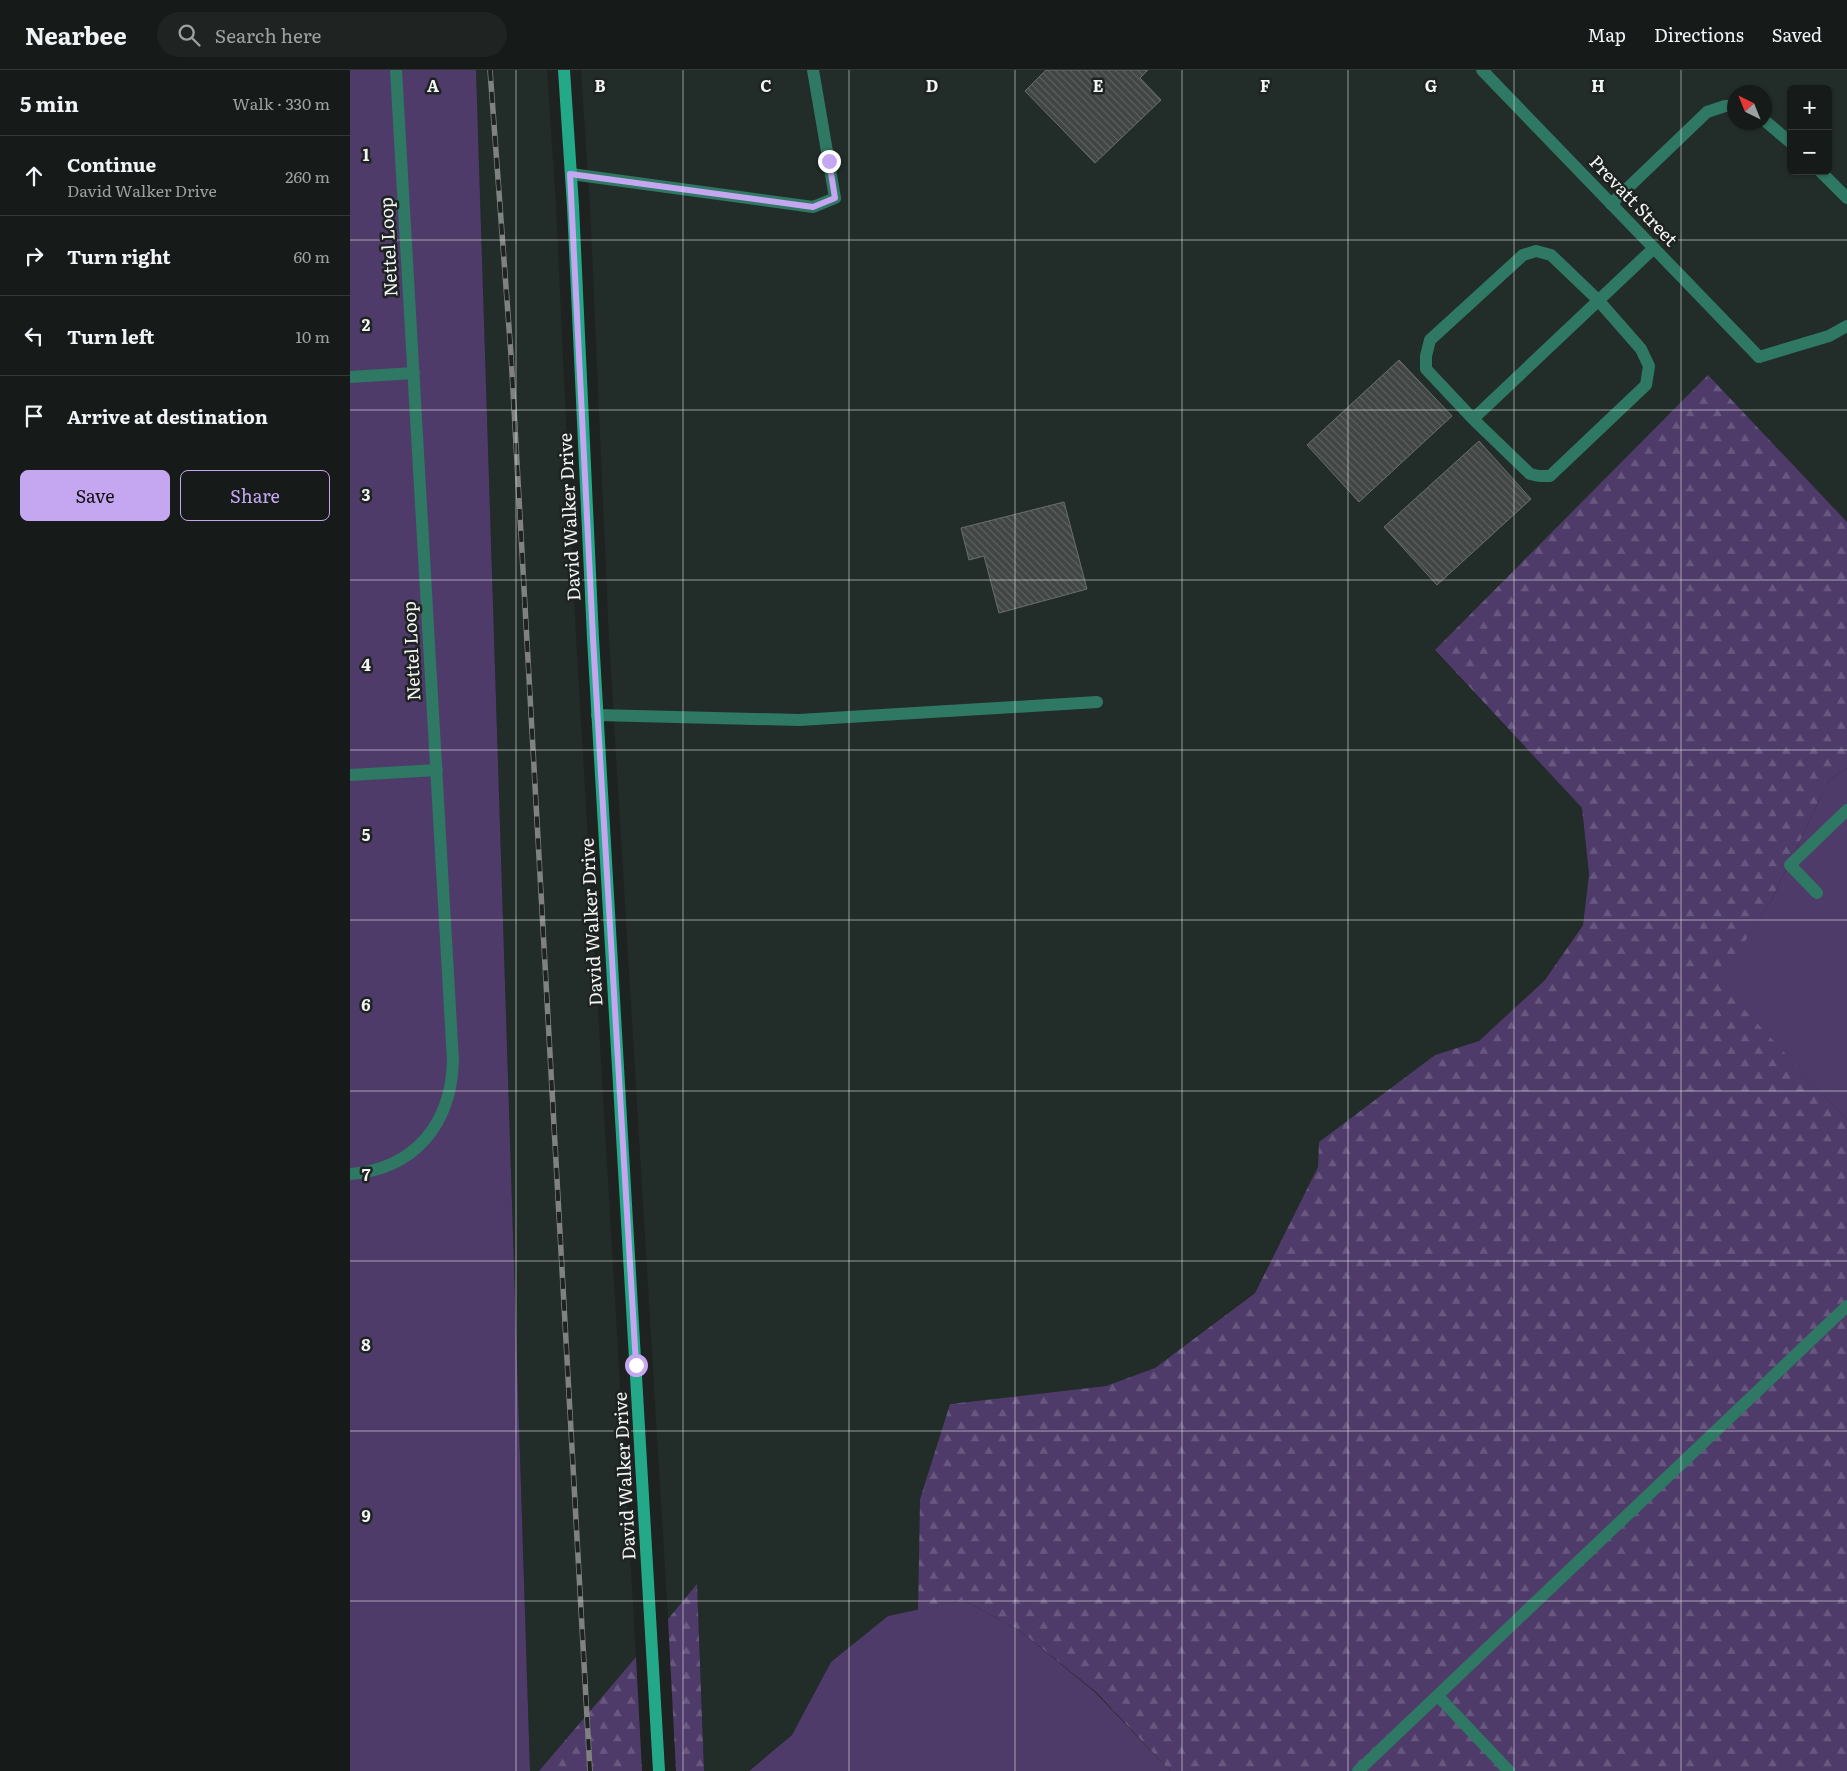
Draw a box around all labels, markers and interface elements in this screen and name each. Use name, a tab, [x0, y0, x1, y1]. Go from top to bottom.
search box	[157, 12, 507, 57]
text: Nearbee	[25, 17, 127, 52]
icon: search	[175, 21, 203, 49]
text: Search here	[215, 21, 321, 49]
text: Map	[1588, 21, 1626, 48]
text: Directions	[1654, 21, 1744, 48]
text: Saved	[1772, 21, 1822, 48]
text: A	[427, 73, 439, 97]
text: B	[594, 73, 606, 97]
text: C	[760, 73, 772, 97]
text: D	[926, 73, 938, 97]
text: E	[1093, 73, 1104, 97]
text: F	[1260, 73, 1270, 97]
text: G	[1425, 73, 1437, 97]
text: H	[1591, 73, 1605, 97]
north arrow	[1727, 85, 1772, 130]
map controls	[1787, 85, 1832, 175]
button: +	[1787, 85, 1832, 130]
text: 5 min	[20, 87, 79, 118]
text: Walk · 330 m	[232, 91, 330, 115]
button: −	[1787, 130, 1832, 175]
text: 1	[363, 142, 370, 166]
street label: Prevatt Street	[1584, 148, 1685, 252]
text: Continue	[67, 150, 156, 178]
route end	[818, 150, 841, 173]
icon: ahead	[20, 162, 48, 190]
text: 260 m	[285, 164, 330, 188]
text: David Walker Drive	[67, 178, 217, 202]
street label: Nettel Loop	[371, 197, 404, 298]
icon: right	[20, 242, 48, 270]
text: Turn right	[67, 242, 171, 270]
text: 60 m	[293, 244, 330, 268]
text: 2	[362, 312, 371, 336]
icon: left	[20, 322, 48, 350]
text: Turn left	[67, 322, 154, 350]
text: 10 m	[296, 324, 330, 348]
icon: arrive	[20, 402, 48, 430]
text: Arrive at destination	[67, 402, 268, 430]
street label: David Walker Drive	[551, 432, 586, 602]
button: Save	[20, 470, 170, 521]
button: Share	[180, 470, 330, 521]
text: 3	[362, 482, 371, 506]
street label: Nettel Loop	[394, 601, 427, 702]
text: 4	[361, 652, 371, 676]
text: 5	[362, 822, 371, 846]
street label: David Walker Drive	[573, 837, 608, 1007]
text: 6	[361, 992, 371, 1016]
text: 7	[362, 1162, 371, 1186]
text: 8	[361, 1332, 371, 1356]
route start	[625, 1354, 648, 1377]
street label: David Walker Drive	[606, 1391, 641, 1561]
text: 9	[361, 1503, 371, 1527]

